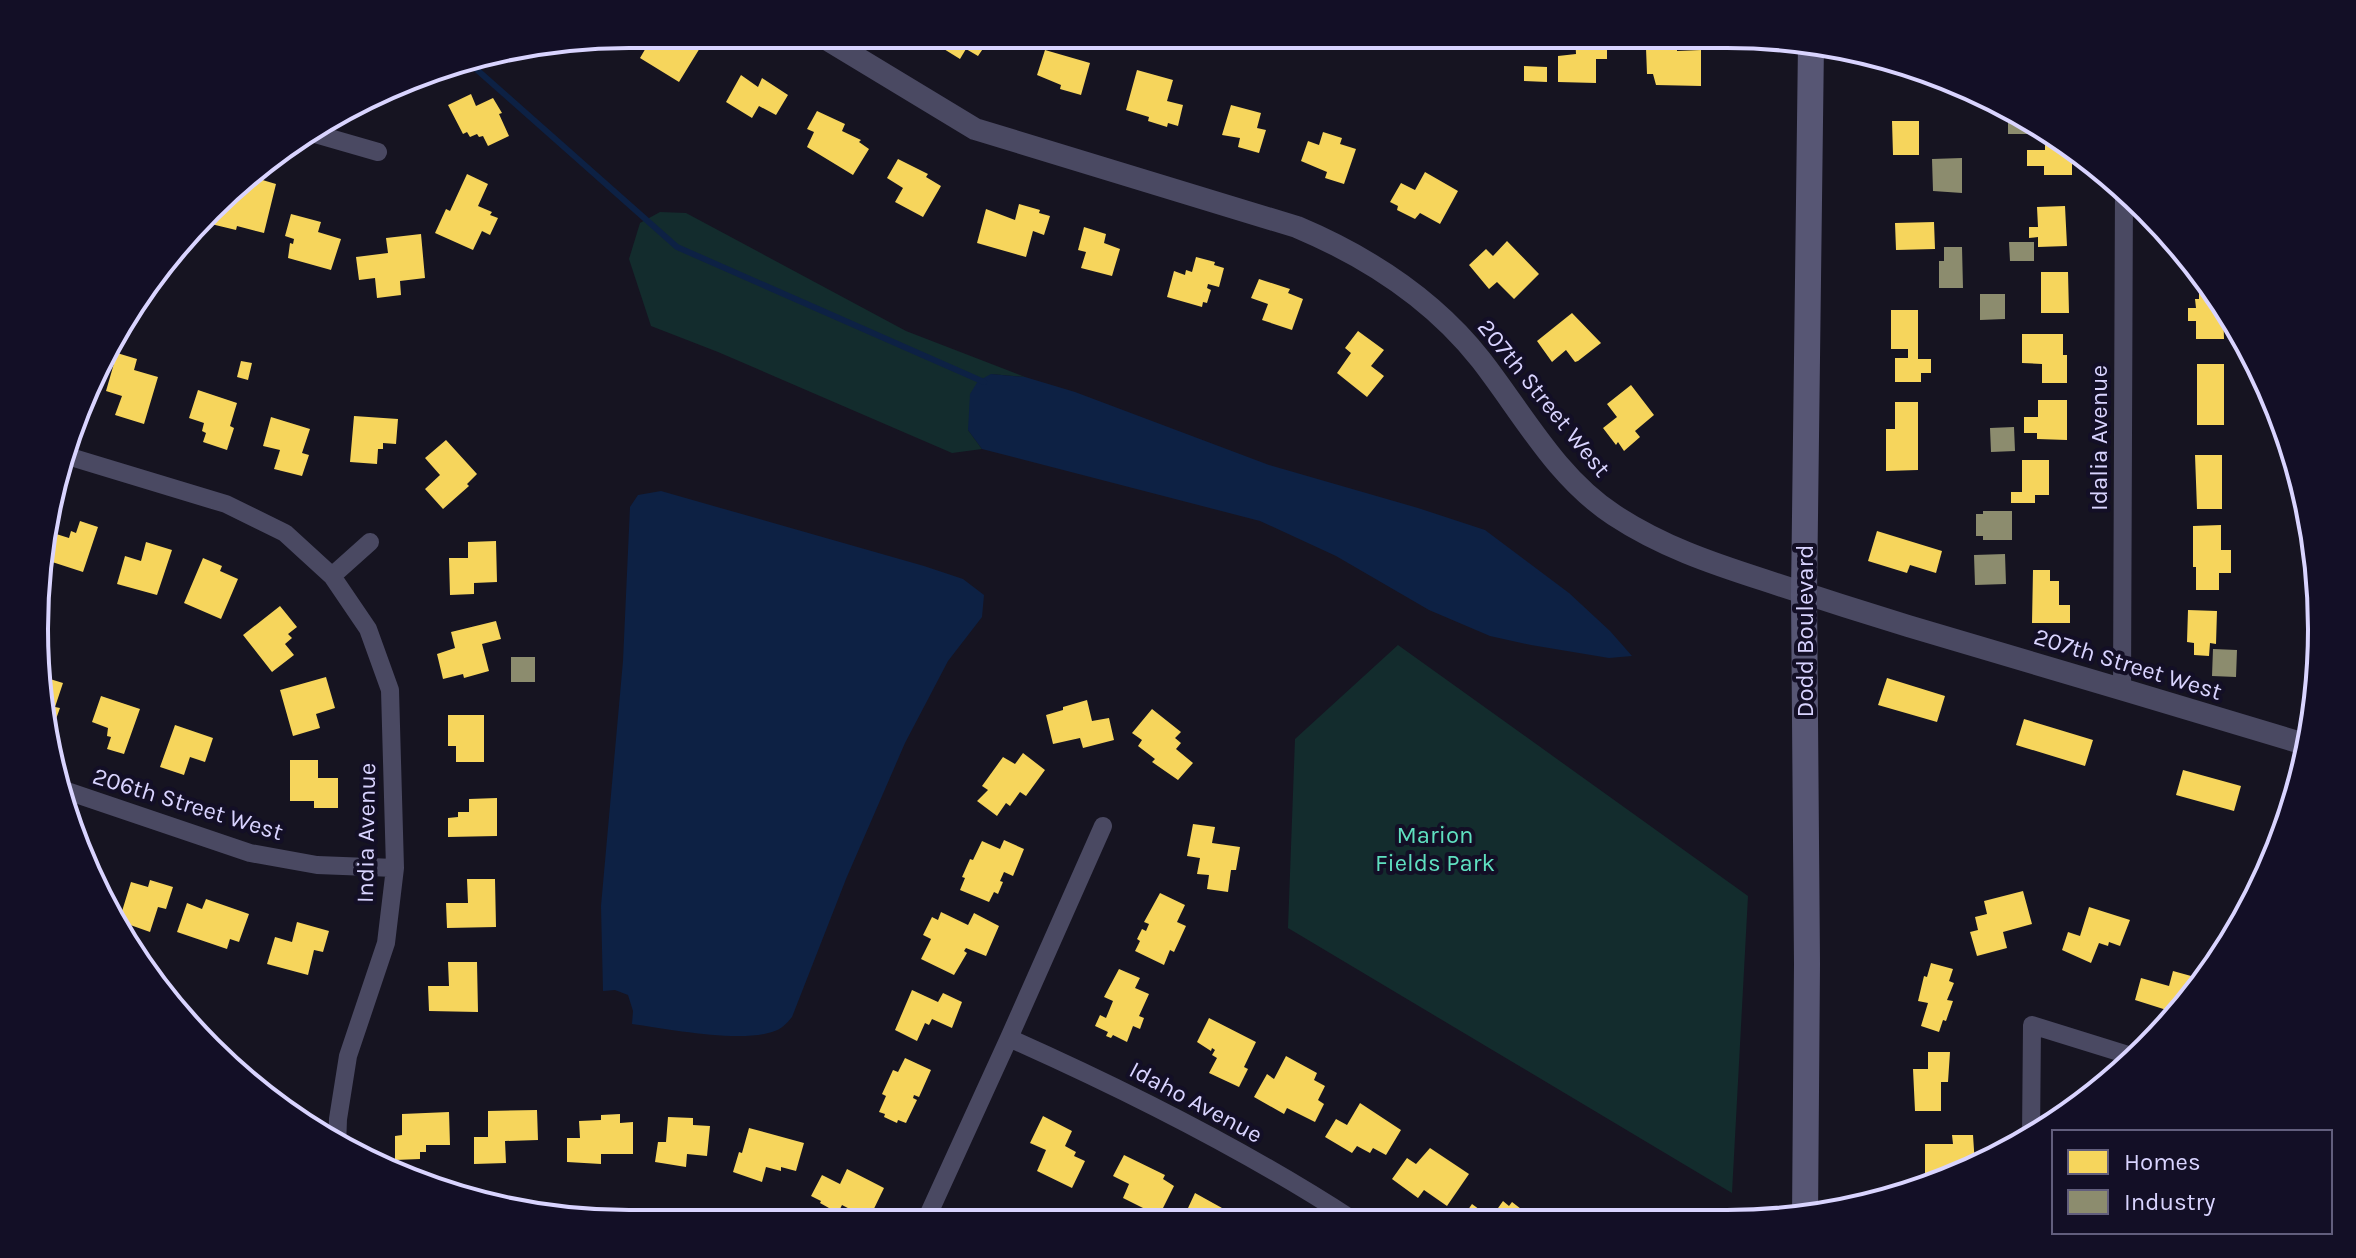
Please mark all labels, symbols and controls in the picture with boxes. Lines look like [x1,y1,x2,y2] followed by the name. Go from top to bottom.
[1472,313,1616,483] street label: 207th Street West
[2085,365,2113,511] street label: Idalia Avenue
[1791,545,1819,717] street label: Dodd Boulevard
[2031,622,2225,706] street label: 207th Street West
[90,762,286,846] street label: 206th Street West
[351,763,381,903] street label: India Avenue
[1375,821,1495,877] park label: Marion Fields Park
[1125,1055,1267,1149] street label: Idaho Avenue
[2052,1130,2332,1234] legend
[2124,1148,2201,1176] text: Homes
[2124,1188,2215,1216] text: Industry

